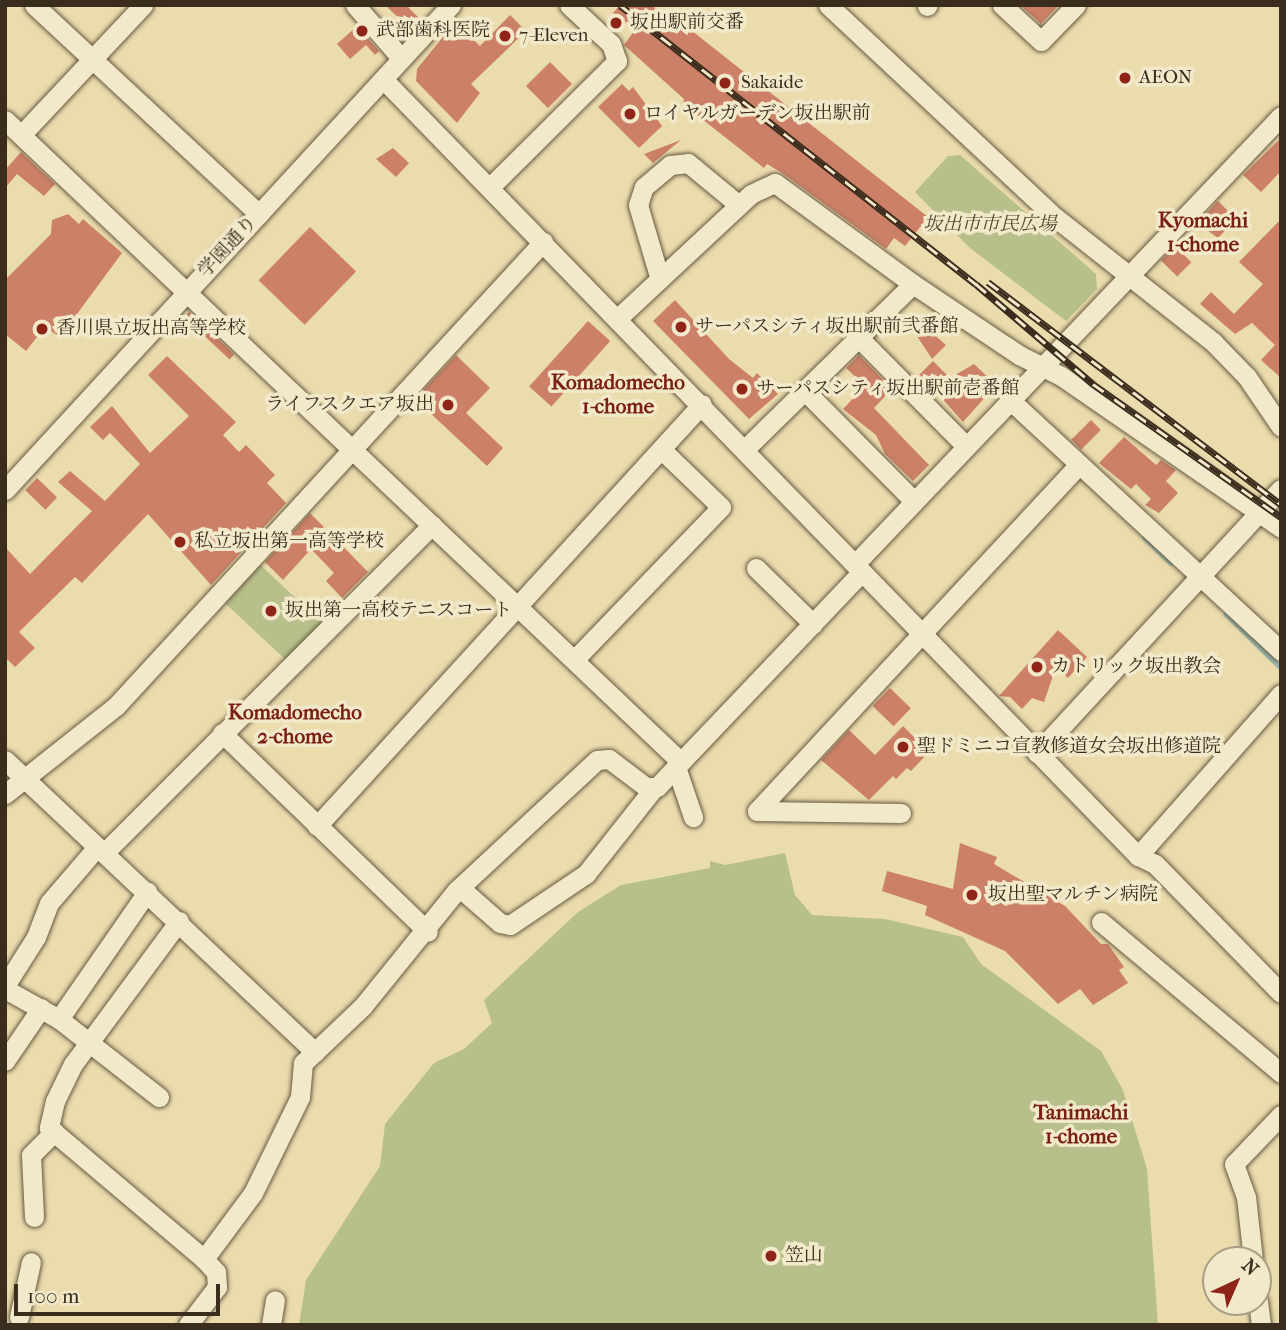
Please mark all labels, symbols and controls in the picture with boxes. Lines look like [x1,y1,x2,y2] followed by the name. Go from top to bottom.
[630,12,744,34] place label: 坂出駅前交番
[608,15,624,31] marker: 坂出駅前交番
[376,20,490,42] place label: 武部歯科医院
[354,23,370,39] marker: 武部歯科医院
[519,25,589,47] place label: 7-Eleven
[497,28,513,44] marker: 7-Eleven
[1139,67,1192,89] place label: AEON
[1117,70,1133,86] marker: AEON
[741,72,803,94] place label: Sakaide
[715,73,735,93] marker: Sakaide
[644,103,872,125] place label: ロイヤルガーデン坂出駅前
[622,106,638,122] marker: ロイヤルガーデン坂出駅前
[1158,207,1248,257] district label: Kyomachi 1-chome
[194,211,262,283] street label: 学園通り
[924,214,1056,236] park label: 坂出市市民広場
[695,316,961,338] place label: サーパスシティ坂出駅前弐番館
[56,318,246,340] place label: 香川県立坂出高等学校
[673,319,689,335] marker: サーパスシティ坂出駅前弐番館
[34,321,50,337] marker: 香川県立坂出高等学校
[551,369,685,419] district label: Komadomecho 1-chome
[756,378,1022,400] place label: サーパスシティ坂出駅前壱番館
[734,381,750,397] marker: サーパスシティ坂出駅前壱番館
[263,394,434,416] place label: ライフスクエア坂出
[440,397,456,413] marker: ライフスクエア坂出
[194,531,384,553] place label: 私立坂出第一高等学校
[172,534,188,550] marker: 私立坂出第一高等学校
[285,600,513,622] place label: 坂出第一高校テニスコート
[263,603,279,619] marker: 坂出第一高校テニスコート
[1051,656,1222,678] place label: カトリック坂出教会
[1029,659,1045,675] marker: カトリック坂出教会
[228,699,362,749] district label: Komadomecho 2-chome
[917,736,1221,758] place label: 聖ドミニコ宣教修道女会坂出修道院
[895,739,911,755] marker: 聖ドミニコ宣教修道女会坂出修道院
[988,884,1159,906] place label: 坂出聖マルチン病院
[962,885,982,905] marker: 坂出聖マルチン病院
[1034,1099,1128,1149] district label: Tanimachi 1-chome
[785,1245,823,1267] place label: 笠山
[1202,1246,1272,1316] north arrow
[763,1248,779,1264] marker: 笠山
[1237,1254,1263,1280] text: N
[18,1270,224,1314] scale bar
[27,1284,80,1308] text: 100 m

